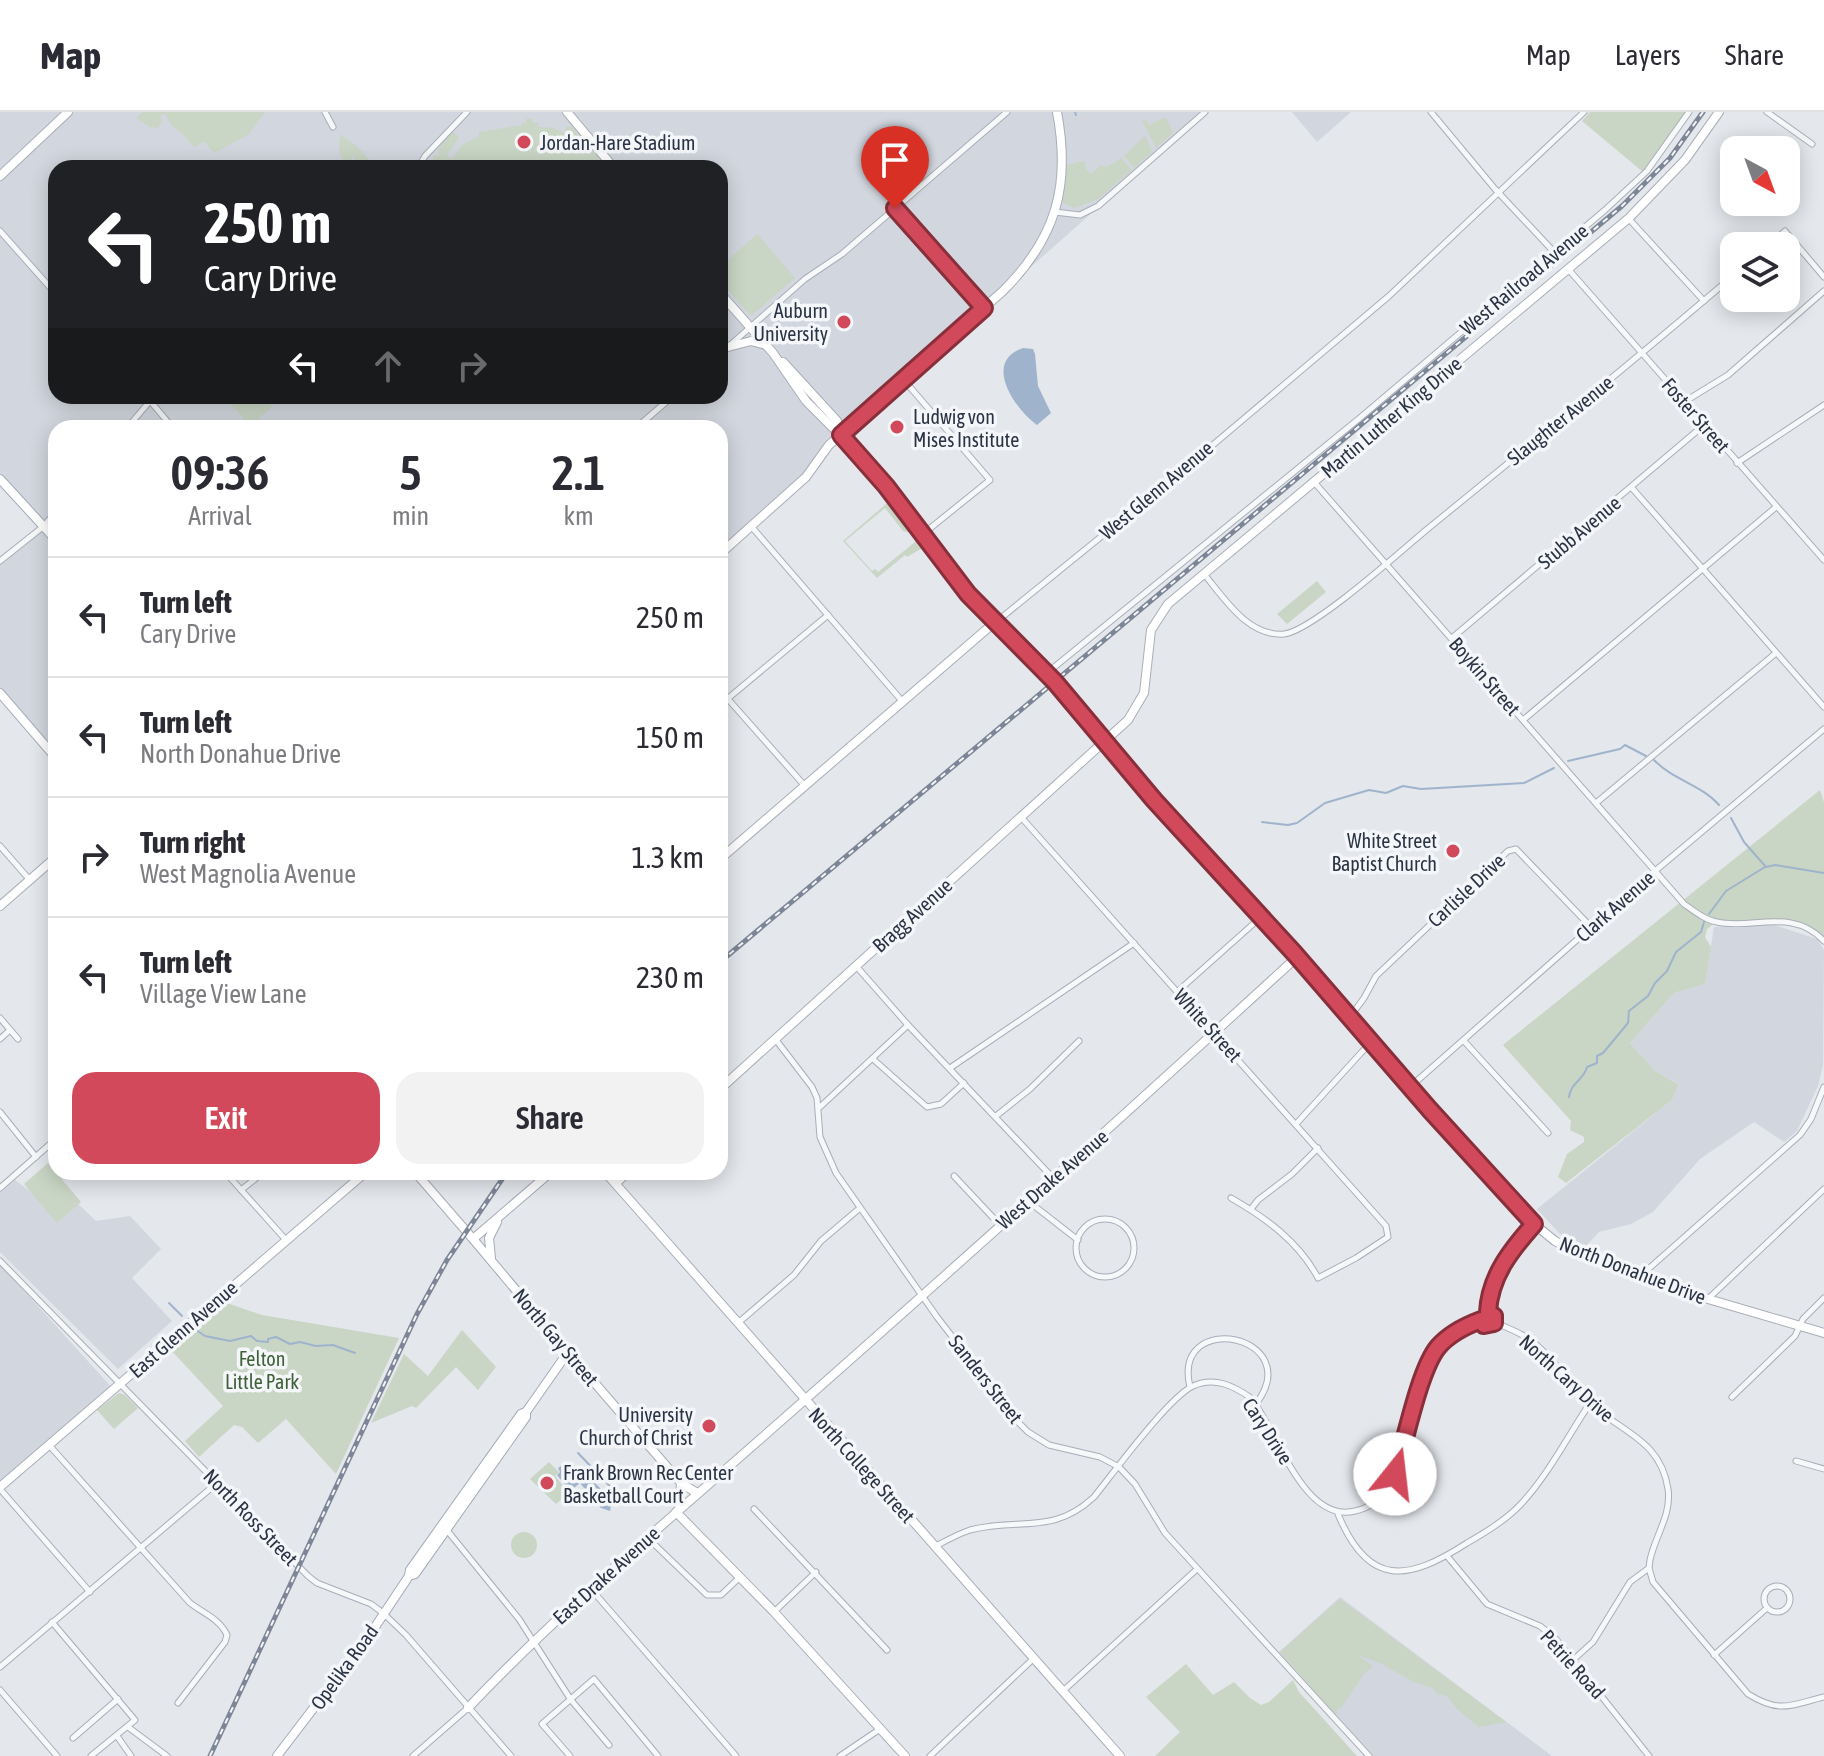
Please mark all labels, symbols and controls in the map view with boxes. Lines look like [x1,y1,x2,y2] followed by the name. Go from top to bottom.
[40,34,101,77] text: Map
[1526,39,1571,71] text: Map
[1615,39,1681,71] text: Layers
[1725,39,1784,71] text: Share
[861,126,929,208] pin
[540,131,695,154] place label: Jordan-Hare Stadium
[515,133,533,151] marker: Jordan-Hare Stadium
[1720,136,1800,216] north arrow
[1720,136,1800,312] map controls
[873,138,917,182] icon: arrive
[204,191,331,255] text: 250 m
[72,192,176,296] icon: left
[1455,219,1593,339] street label: West Railroad Avenue
[1720,232,1800,312] button: layers
[204,257,337,299] text: Cary Drive
[753,299,828,345] place label: Auburn University
[835,313,853,331] marker: Auburn University
[282,344,326,388] icon: left
[366,344,410,388] icon: ahead
[450,344,494,388] icon: right
[1316,352,1466,482] street label: Martin Luther King Drive
[1502,370,1618,470] street label: Slaughter Avenue
[1657,373,1735,457] street label: Foster Street
[913,405,1019,451] place label: Ludwig von Mises Institute
[888,418,906,436] marker: Ludwig von Mises Institute
[1095,436,1217,544] street label: West Glenn Avenue
[171,445,269,500] text: 09:36
[399,445,422,500] text: 5
[552,445,605,500] text: 2.1
[1533,491,1625,573] street label: Stubb Avenue
[188,501,252,531] text: Arrival
[392,501,429,531] text: min
[564,501,594,531] text: km
[140,585,232,619] text: Turn left
[72,595,116,639] icon: left
[636,600,704,634] text: 250 m
[140,619,236,649] text: Cary Drive
[1445,632,1525,720] street label: Boykin Street
[140,705,232,739] text: Turn left
[72,715,116,759] icon: left
[636,720,704,754] text: 150 m
[140,739,341,769] text: North Donahue Drive
[140,825,246,859] text: Turn right
[1331,829,1437,875] place label: White Street Baptist Church
[72,835,116,879] icon: right
[632,840,704,874] text: 1.3 km
[1444,842,1462,860] marker: White Street Baptist Church
[1423,849,1509,931] street label: Carlisle Drive
[140,859,356,889] text: West Magnolia Avenue
[1571,866,1659,946] street label: Clark Avenue
[867,873,957,957] street label: Bragg Avenue
[140,945,232,979] text: Turn left
[72,955,116,999] icon: left
[636,960,704,994] text: 230 m
[140,979,307,1009] text: Village View Lane
[1169,984,1247,1066] street label: White Street
[72,1072,380,1164] button: Exit
[396,1072,704,1164] button: Share
[992,1124,1112,1234] street label: West Drake Avenue
[1557,1232,1709,1308] street label: North Donahue Drive
[124,1276,242,1382] street label: East Glenn Avenue
[509,1284,603,1390] street label: North Gay Street
[944,1330,1028,1428] street label: Sanders Street
[1515,1330,1619,1426] street label: North Cary Drive
[225,1347,299,1393] park label: Felton Little Park
[1238,1394,1298,1468] street label: Cary Drive
[579,1403,693,1449] place label: University Church of Christ
[804,1403,920,1527] street label: North College Street
[700,1417,718,1435] marker: University Church of Christ
[1353,1432,1437,1516] position arrow
[563,1461,734,1507] place label: Frank Brown Rec Center Basketball Court
[199,1464,303,1570] street label: North Ross Street
[538,1474,556,1492] marker: Frank Brown Rec Center Basketball Court
[548,1521,664,1629] street label: East Drake Avenue
[306,1620,382,1714] street label: Opelika Road
[1536,1625,1610,1703] street label: Petrie Road

